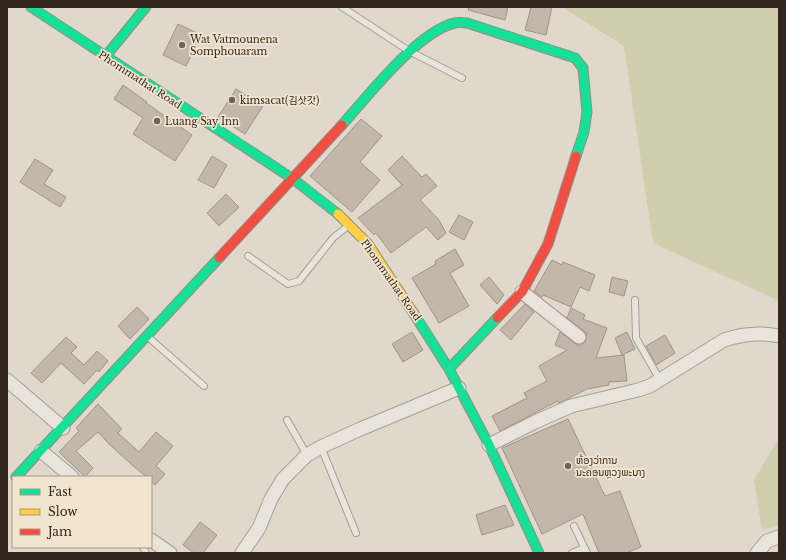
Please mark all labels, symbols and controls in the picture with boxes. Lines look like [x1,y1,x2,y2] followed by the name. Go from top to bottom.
[189,33,278,58] place label: Wat Vatmounena Somphouaram
[177,40,187,50] marker: Wat Vatmounena Somphouaram
[96,48,184,112] street label: Phommathat Road
[240,94,319,107] place label: kimsacat(김삿갓)
[227,95,237,105] marker: kimsacat(김삿갓)
[165,115,239,128] place label: Luang Say Inn
[152,116,162,126] marker: Luang Say Inn
[358,237,424,324] street label: Phommathat Road
[576,454,645,479] place label: ຫ້ອງວ່າການ ນະຄອນຫຼວງພະບາງ
[563,461,573,471] marker: ຫ້ອງວ່າການ ນະຄອນຫຼວງພະບາງ
[12,476,152,548] legend
[48,484,73,499] text: Fast
[48,504,78,519] text: Slow
[46,524,72,539] text: Jam

